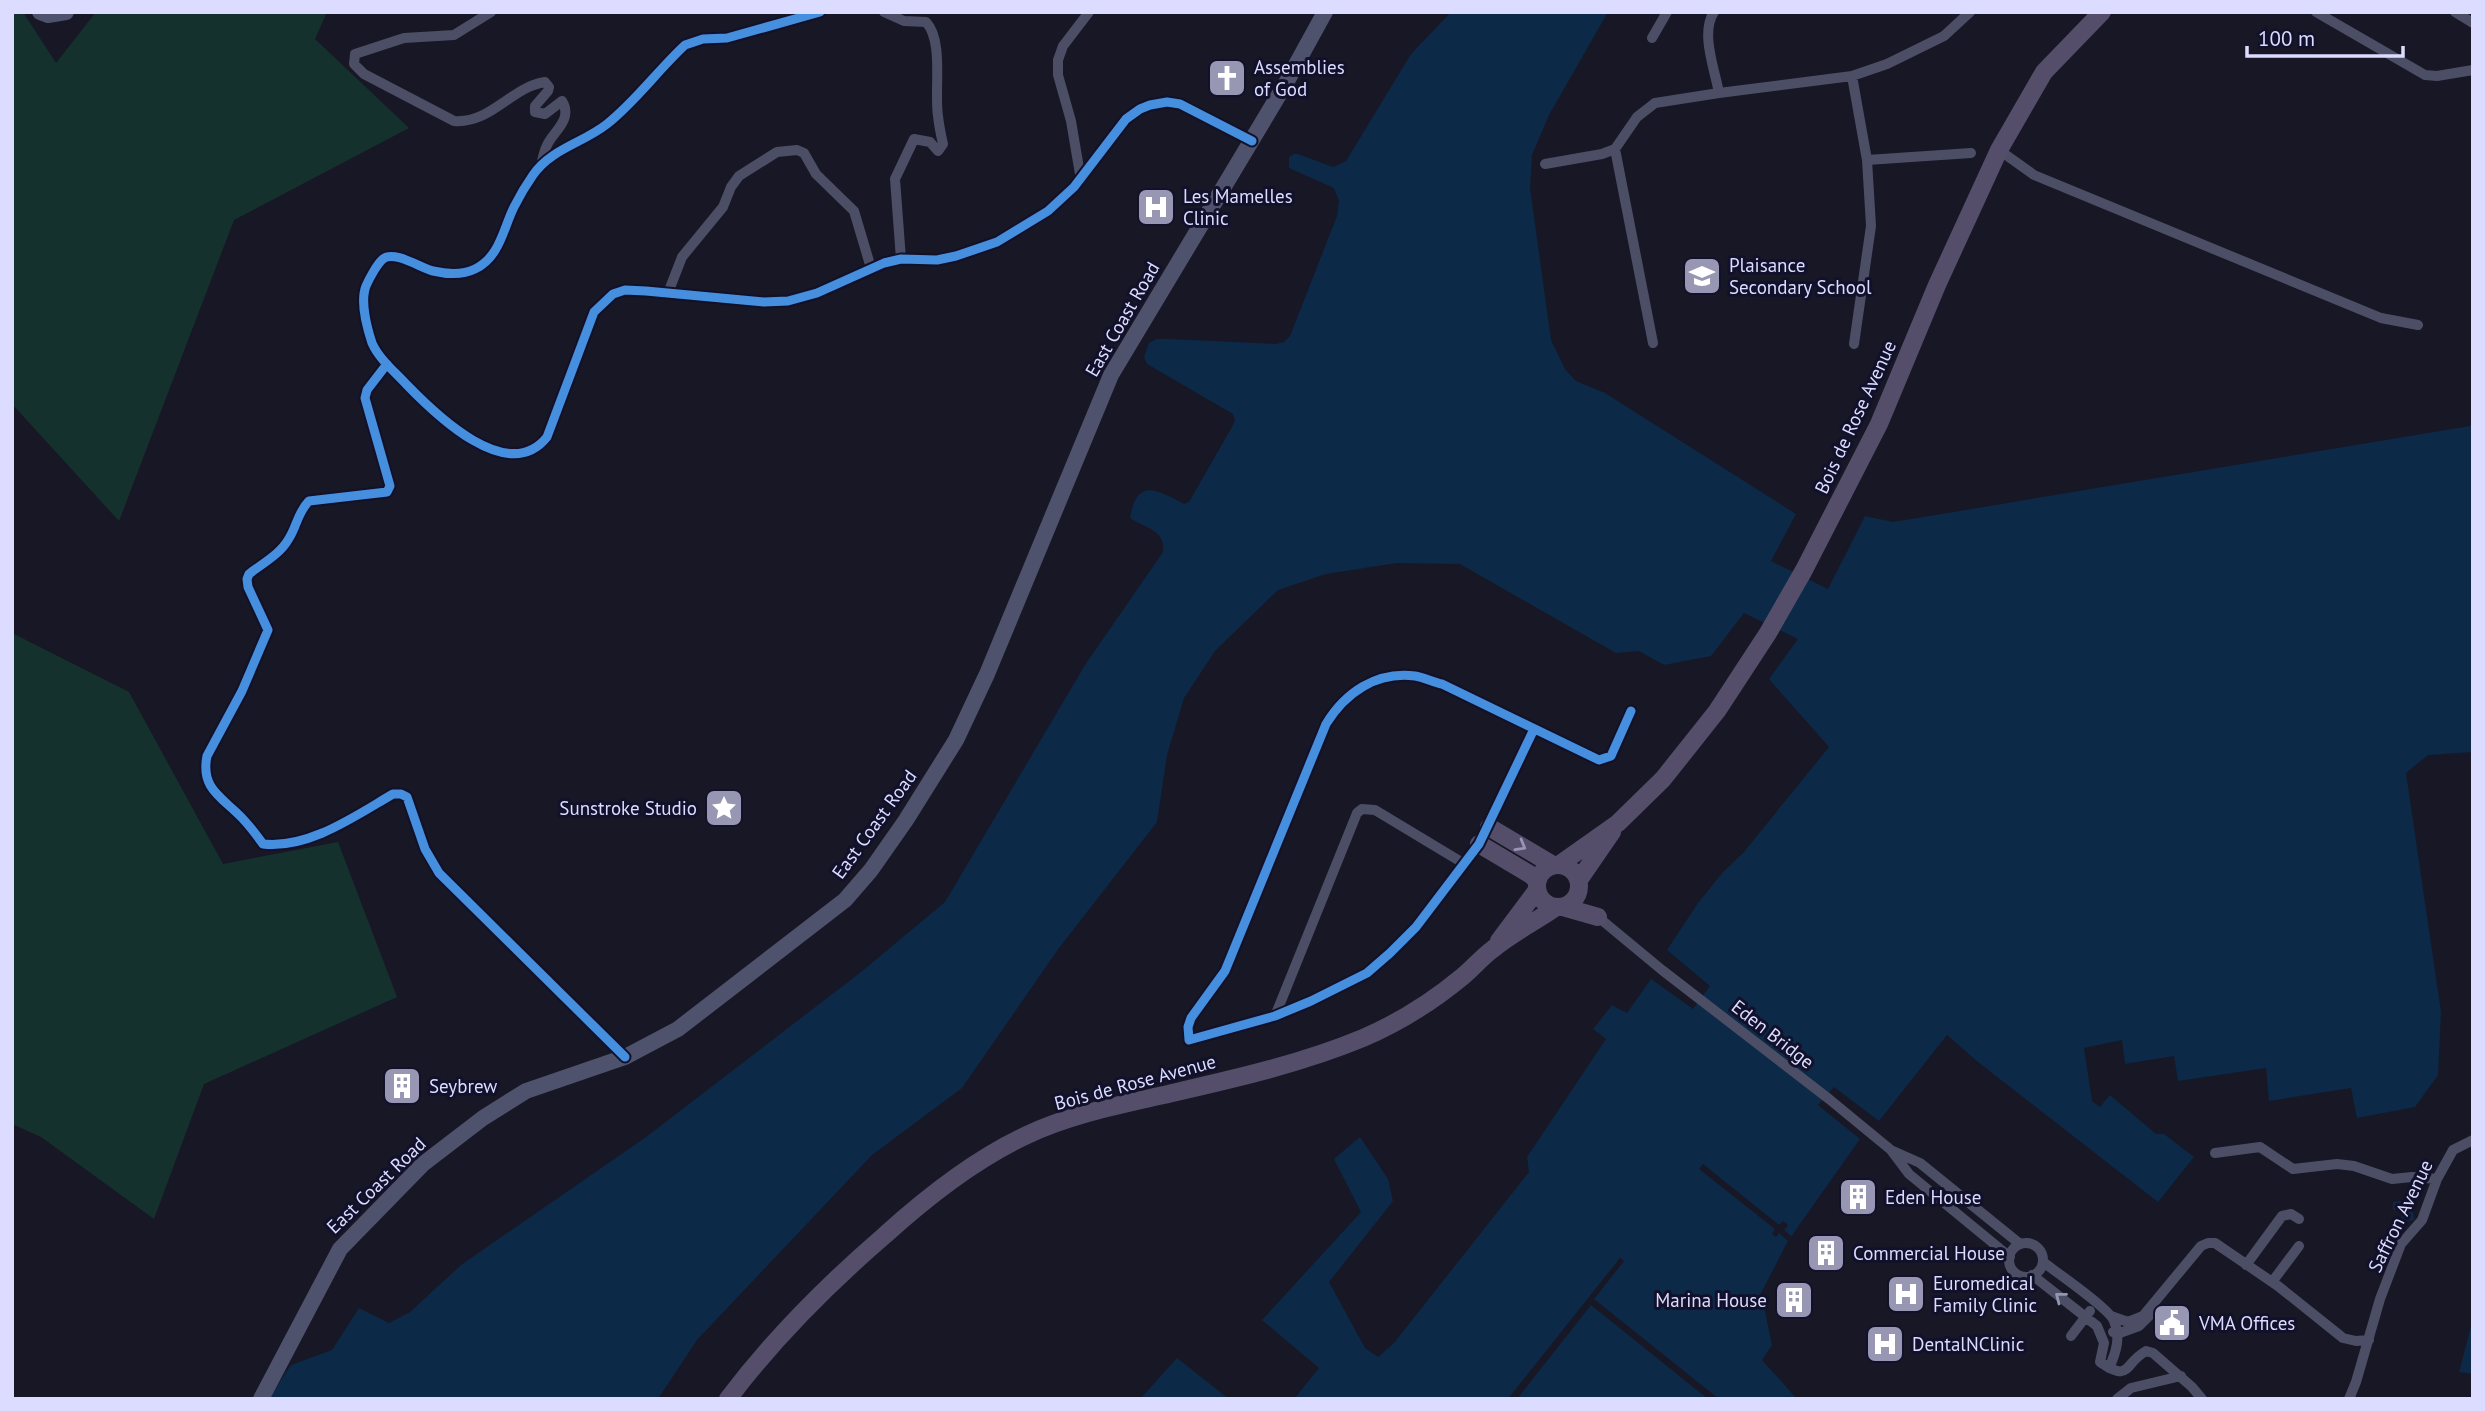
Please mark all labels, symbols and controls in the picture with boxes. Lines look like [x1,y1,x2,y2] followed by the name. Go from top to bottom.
[2247,14,2403,58] scale bar
[2258,25,2315,52] text: 100 m
[1254,55,1345,101] place label: Assemblies of God
[1206,57,1248,99] church icon: Assemblies of God
[1183,184,1293,230] place label: Les Mamelles Clinic
[1135,186,1177,228] hospital icon: Les Mamelles Clinic
[1729,253,1872,299] place label: Plaisance Secondary School
[1681,255,1723,297] school or university icon: Plaisance Secondary School
[1079,257,1165,381] street label: East Coast Road
[1809,337,1901,497] street label: Bois de Rose Avenue
[826,765,922,883] street label: East Coast Road
[703,787,745,829] place icon: Sunstroke Studio
[559,796,697,820] place label: Sunstroke Studio
[1513,838,1526,851] one-way arrow
[1727,994,1819,1074] street label: Eden Bridge
[1052,1049,1218,1115] street label: Bois de Rose Avenue
[381,1065,423,1107] building icon: Seybrew
[429,1074,497,1098] place label: Seybrew
[321,1132,431,1238] street label: East Coast Road
[2362,1156,2438,1276] street label: Saffron Avenue
[1837,1176,1879,1218] building icon: Eden House
[1885,1185,1981,1209] place label: Eden House
[1805,1232,1847,1274] building icon: Commercial House
[1853,1241,2005,1265] place label: Commercial House
[1933,1271,2037,1317] place label: Euromedical Family Clinic
[1885,1273,1927,1315] hospital icon: Euromedical Family Clinic
[1773,1279,1815,1321] building icon: Marina House
[1655,1288,1767,1312] place label: Marina House
[2056,1293,2068,1306] one-way arrow
[2151,1302,2193,1344] public building icon: VMA Offices
[2198,1311,2295,1335] place label: VMA Offices
[1864,1323,1906,1365] hospital icon: DentalNClinic
[1912,1332,2024,1356] place label: DentalNClinic

